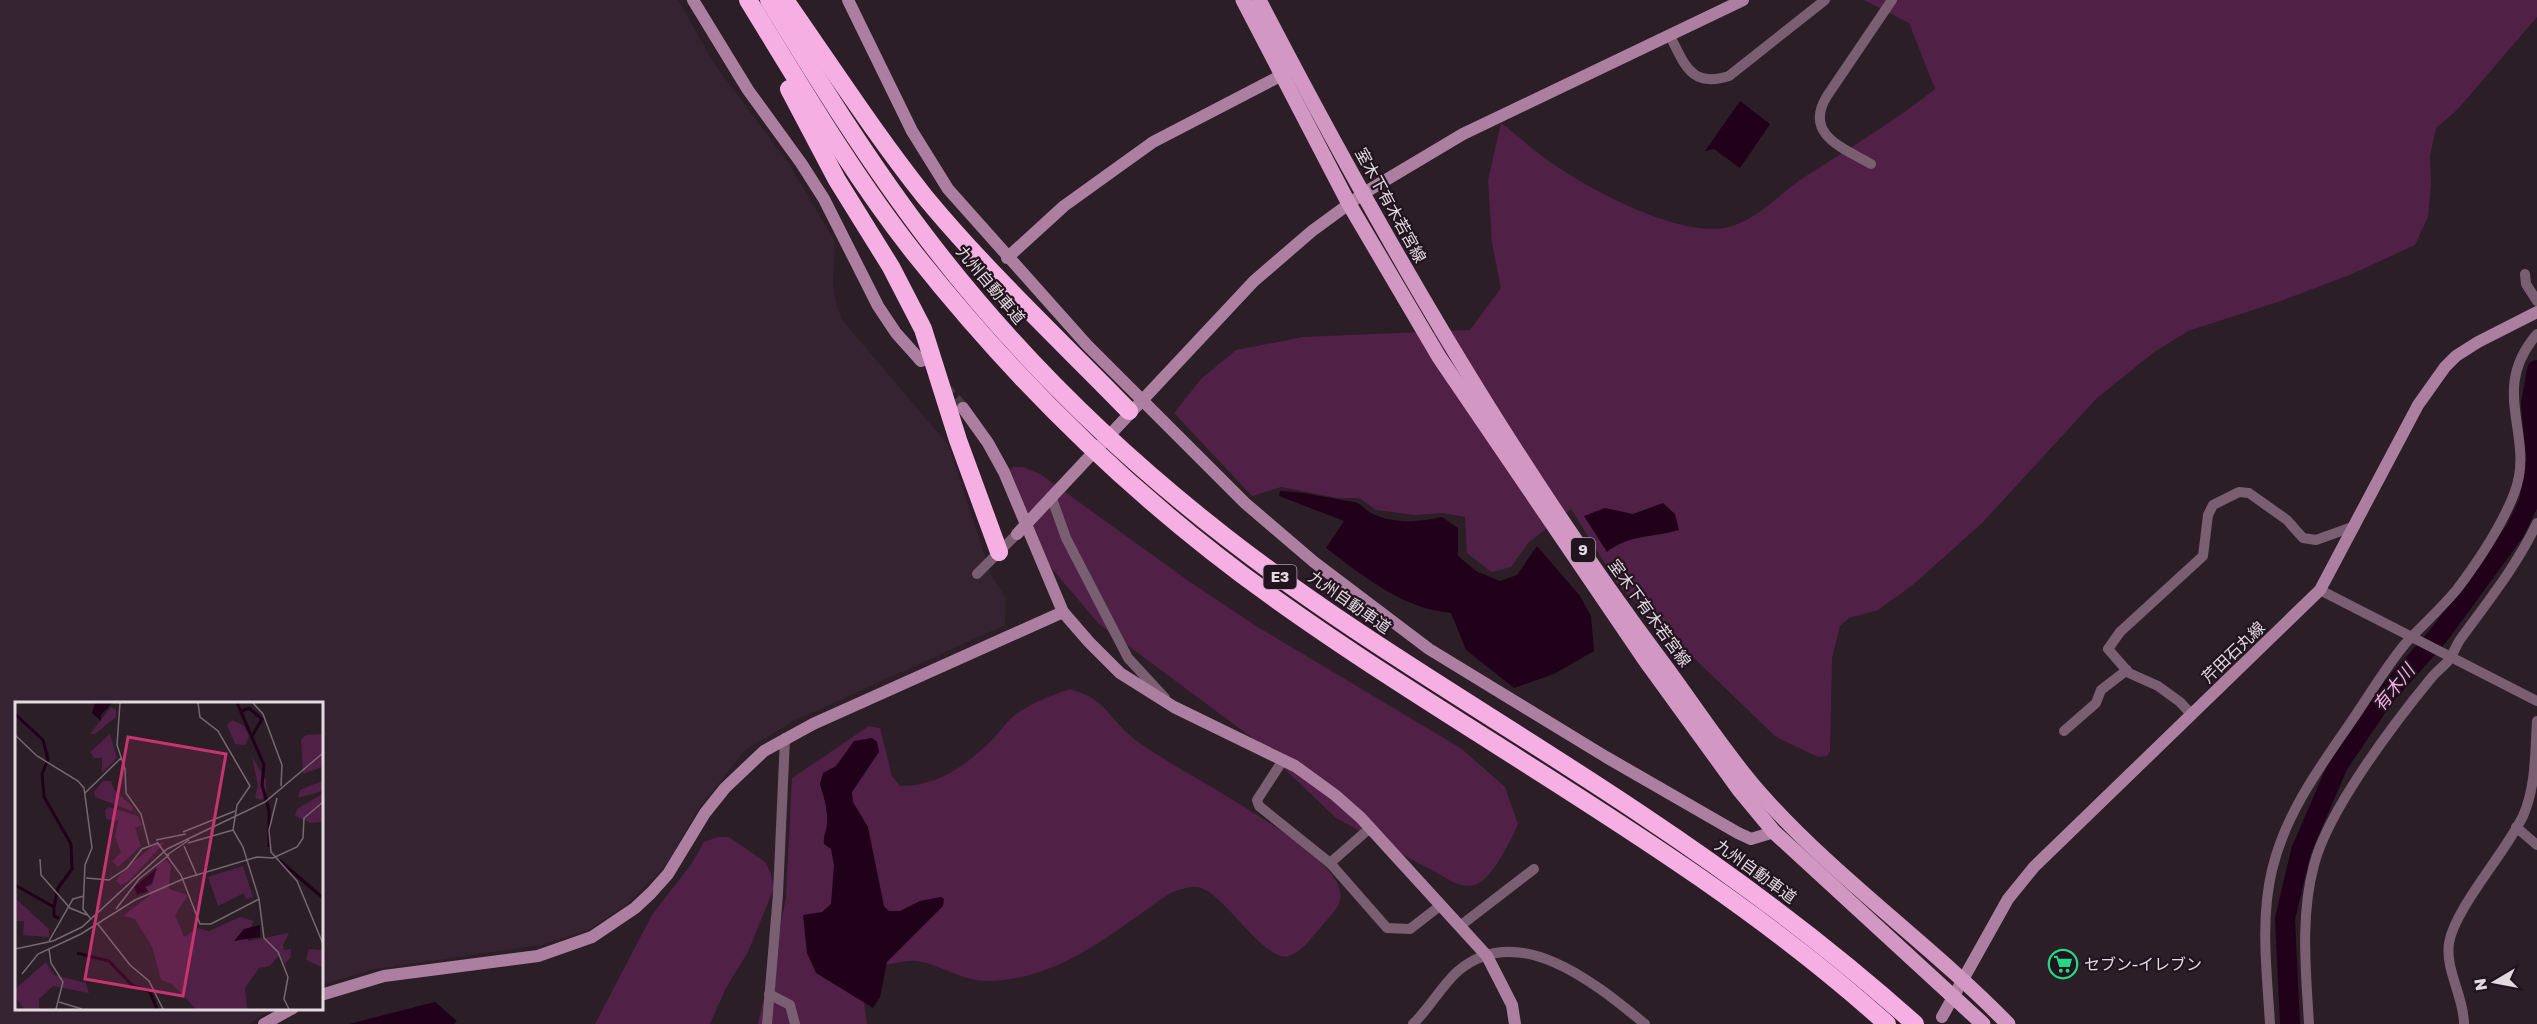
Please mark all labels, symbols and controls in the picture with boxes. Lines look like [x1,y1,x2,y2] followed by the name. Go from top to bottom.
[1351,144,1431,266] street label: 室木下有木若宮線
[952,242,1030,328] street label: 九州自動車道
[1571,538,1595,562] road number: 9
[1604,555,1696,671] street label: 室木下有木若宮線
[1264,565,1296,589] road number: E3
[1305,566,1395,638] street label: 九州自動車道
[2197,617,2269,687] street label: 芹田石丸線
[2368,658,2420,715] water label: 有木川
[15,702,322,1009] inset map
[1711,835,1801,907] street label: 九州自動車道
[2047,948,2079,980] supermarket icon: セブン-イレブン
[2465,952,2525,1012] north arrow
[2084,954,2202,974] place label: セブン-イレブン
[2469,977,2491,992] text: N

